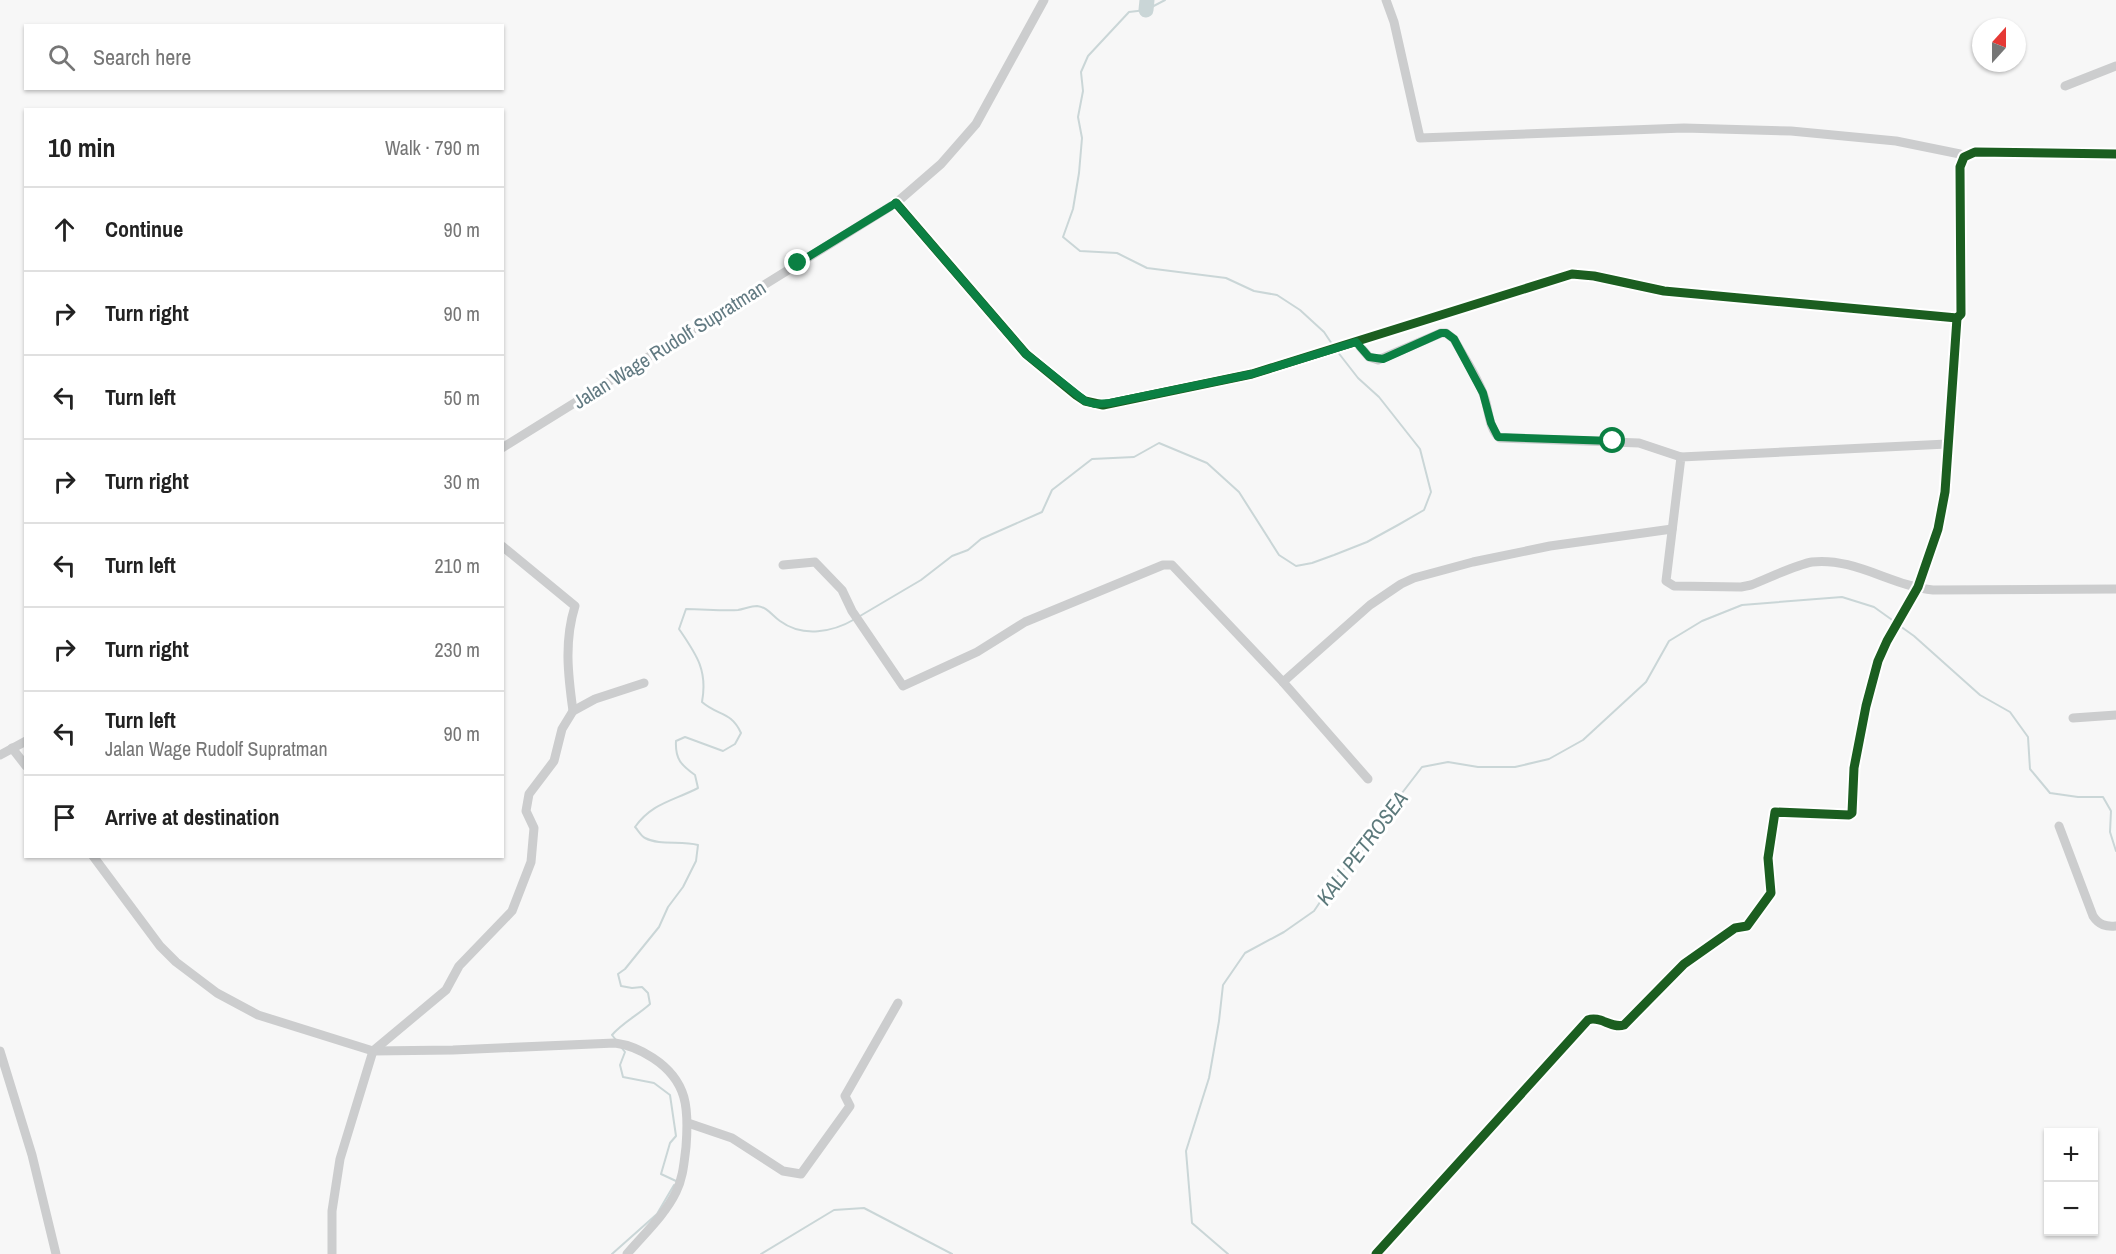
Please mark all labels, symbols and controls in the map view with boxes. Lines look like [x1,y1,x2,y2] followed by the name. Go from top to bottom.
[1972,18,2026,72] north arrow
[24,24,504,90] search box
[45,41,78,74] icon: search
[93,42,191,72] text: Search here
[48,130,116,165] text: 10 min
[385,134,480,161] text: Walk · 790 m
[48,213,81,246] icon: ahead
[105,214,183,244] text: Continue
[444,216,480,243] text: 90 m
[784,249,810,275] route end
[567,274,771,414] street label: Jalan Wage Rudolf Supratman
[48,297,81,330] icon: right
[105,298,189,328] text: Turn right
[444,300,480,327] text: 90 m
[48,381,81,414] icon: left
[105,382,176,412] text: Turn left
[444,384,480,411] text: 50 m
[1599,427,1625,453] route start
[48,465,81,498] icon: right
[105,466,189,496] text: Turn right
[444,468,480,495] text: 30 m
[48,549,81,582] icon: left
[105,550,176,580] text: Turn left
[434,552,480,579] text: 210 m
[48,633,81,666] icon: right
[105,634,189,664] text: Turn right
[434,636,480,663] text: 230 m
[105,705,176,735] text: Turn left
[48,717,81,750] icon: left
[444,720,480,747] text: 90 m
[105,735,328,762] text: Jalan Wage Rudolf Supratman
[1310,785,1414,911] water label: KALI PETROSEA
[48,801,81,834] icon: arrive
[105,802,279,832] text: Arrive at destination
[2044,1128,2098,1236] map controls
[2044,1128,2098,1182] button: +
[2044,1182,2098,1236] button: −

